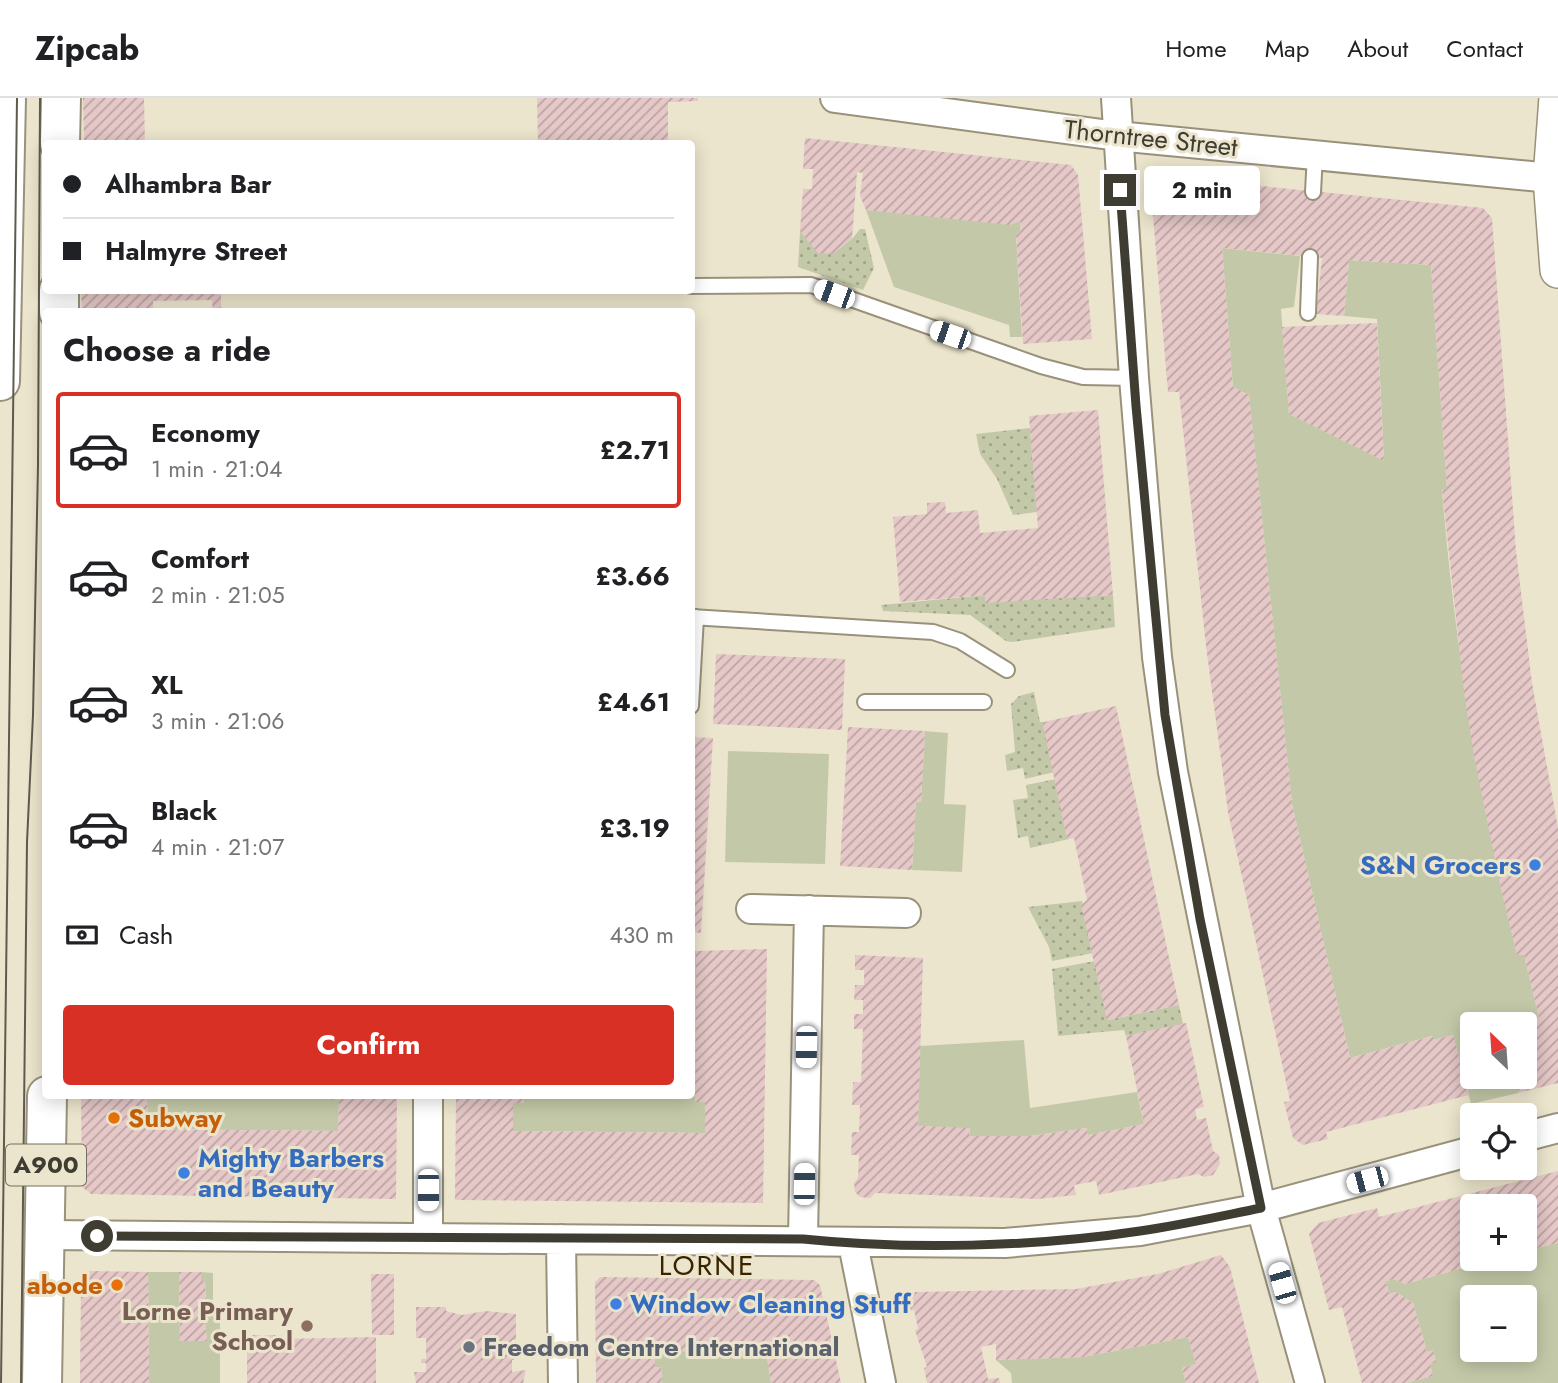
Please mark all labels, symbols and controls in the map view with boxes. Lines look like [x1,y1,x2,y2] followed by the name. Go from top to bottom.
[35,25,139,72] text: Zipcab
[1165,31,1227,66] text: Home
[1265,31,1309,66] text: Map
[1347,31,1408,66] text: About
[1446,31,1523,66] text: Contact
[1063,110,1240,166] street label: Thorntree Street
[105,165,272,203] text: Alhambra Bar
[1144,166,1260,214] callout: 2 min
[1172,173,1232,207] text: 2 min
[1104,174,1136,206] route end
[105,232,287,270] text: Halmyre Street
[811,277,858,311] car
[927,318,974,352] car
[63,327,271,373] text: Choose a ride
[151,414,260,452] text: Economy
[67,419,130,482] icon: car
[600,431,670,469] text: £2.71
[151,452,283,486] text: 1 min · 21:04
[151,540,249,578] text: Comfort
[67,545,130,608] icon: car
[595,557,670,595] text: £3.66
[151,578,285,612] text: 2 min · 21:05
[151,666,183,704] text: XL
[67,671,130,734] icon: car
[597,683,670,721] text: £4.61
[151,704,285,738] text: 3 min · 21:06
[151,792,217,830] text: Black
[67,797,130,860] icon: car
[599,809,670,847] text: £3.19
[151,830,284,864] text: 4 min · 21:07
[1360,846,1521,884] place label: S&N Grocers
[1527,857,1543,873] marker: S&N Grocers
[63,916,101,954] icon: cash
[119,916,173,954] text: Cash
[609,918,674,952] text: 430 m
[63,1005,674,1085] button: Confirm
[1460,1012,1536,1088] north arrow
[1460,1012,1537,1362] map controls
[796,1026,817,1068] car
[128,1099,223,1137] place label: Subway
[1460,1103,1537,1180] button: locate
[106,1110,122,1126] marker: Subway
[198,1139,384,1207] place label: Mighty Barbers and Beauty
[6,1144,86,1185] road number: A900
[794,1163,815,1205] car
[1344,1164,1391,1196] car
[176,1165,192,1181] marker: Mighty Barbers and Beauty
[418,1169,439,1211] car
[1460,1194,1537,1271] button: +
[81,1220,113,1252] route start
[659,1245,755,1286] district label: LORNE
[1267,1260,1298,1306] car
[27,1266,103,1304] place label: abode
[109,1277,125,1293] marker: abode
[630,1285,912,1323] place label: Window Cleaning Stuff
[1460,1285,1537,1362] button: −
[122,1292,293,1360] place label: Lorne Primary School
[608,1296,624,1312] marker: Window Cleaning Stuff
[299,1318,315,1334] marker: Lorne Primary School
[483,1328,840,1366] place label: Freedom Centre International
[461,1339,477,1355] marker: Freedom Centre International

